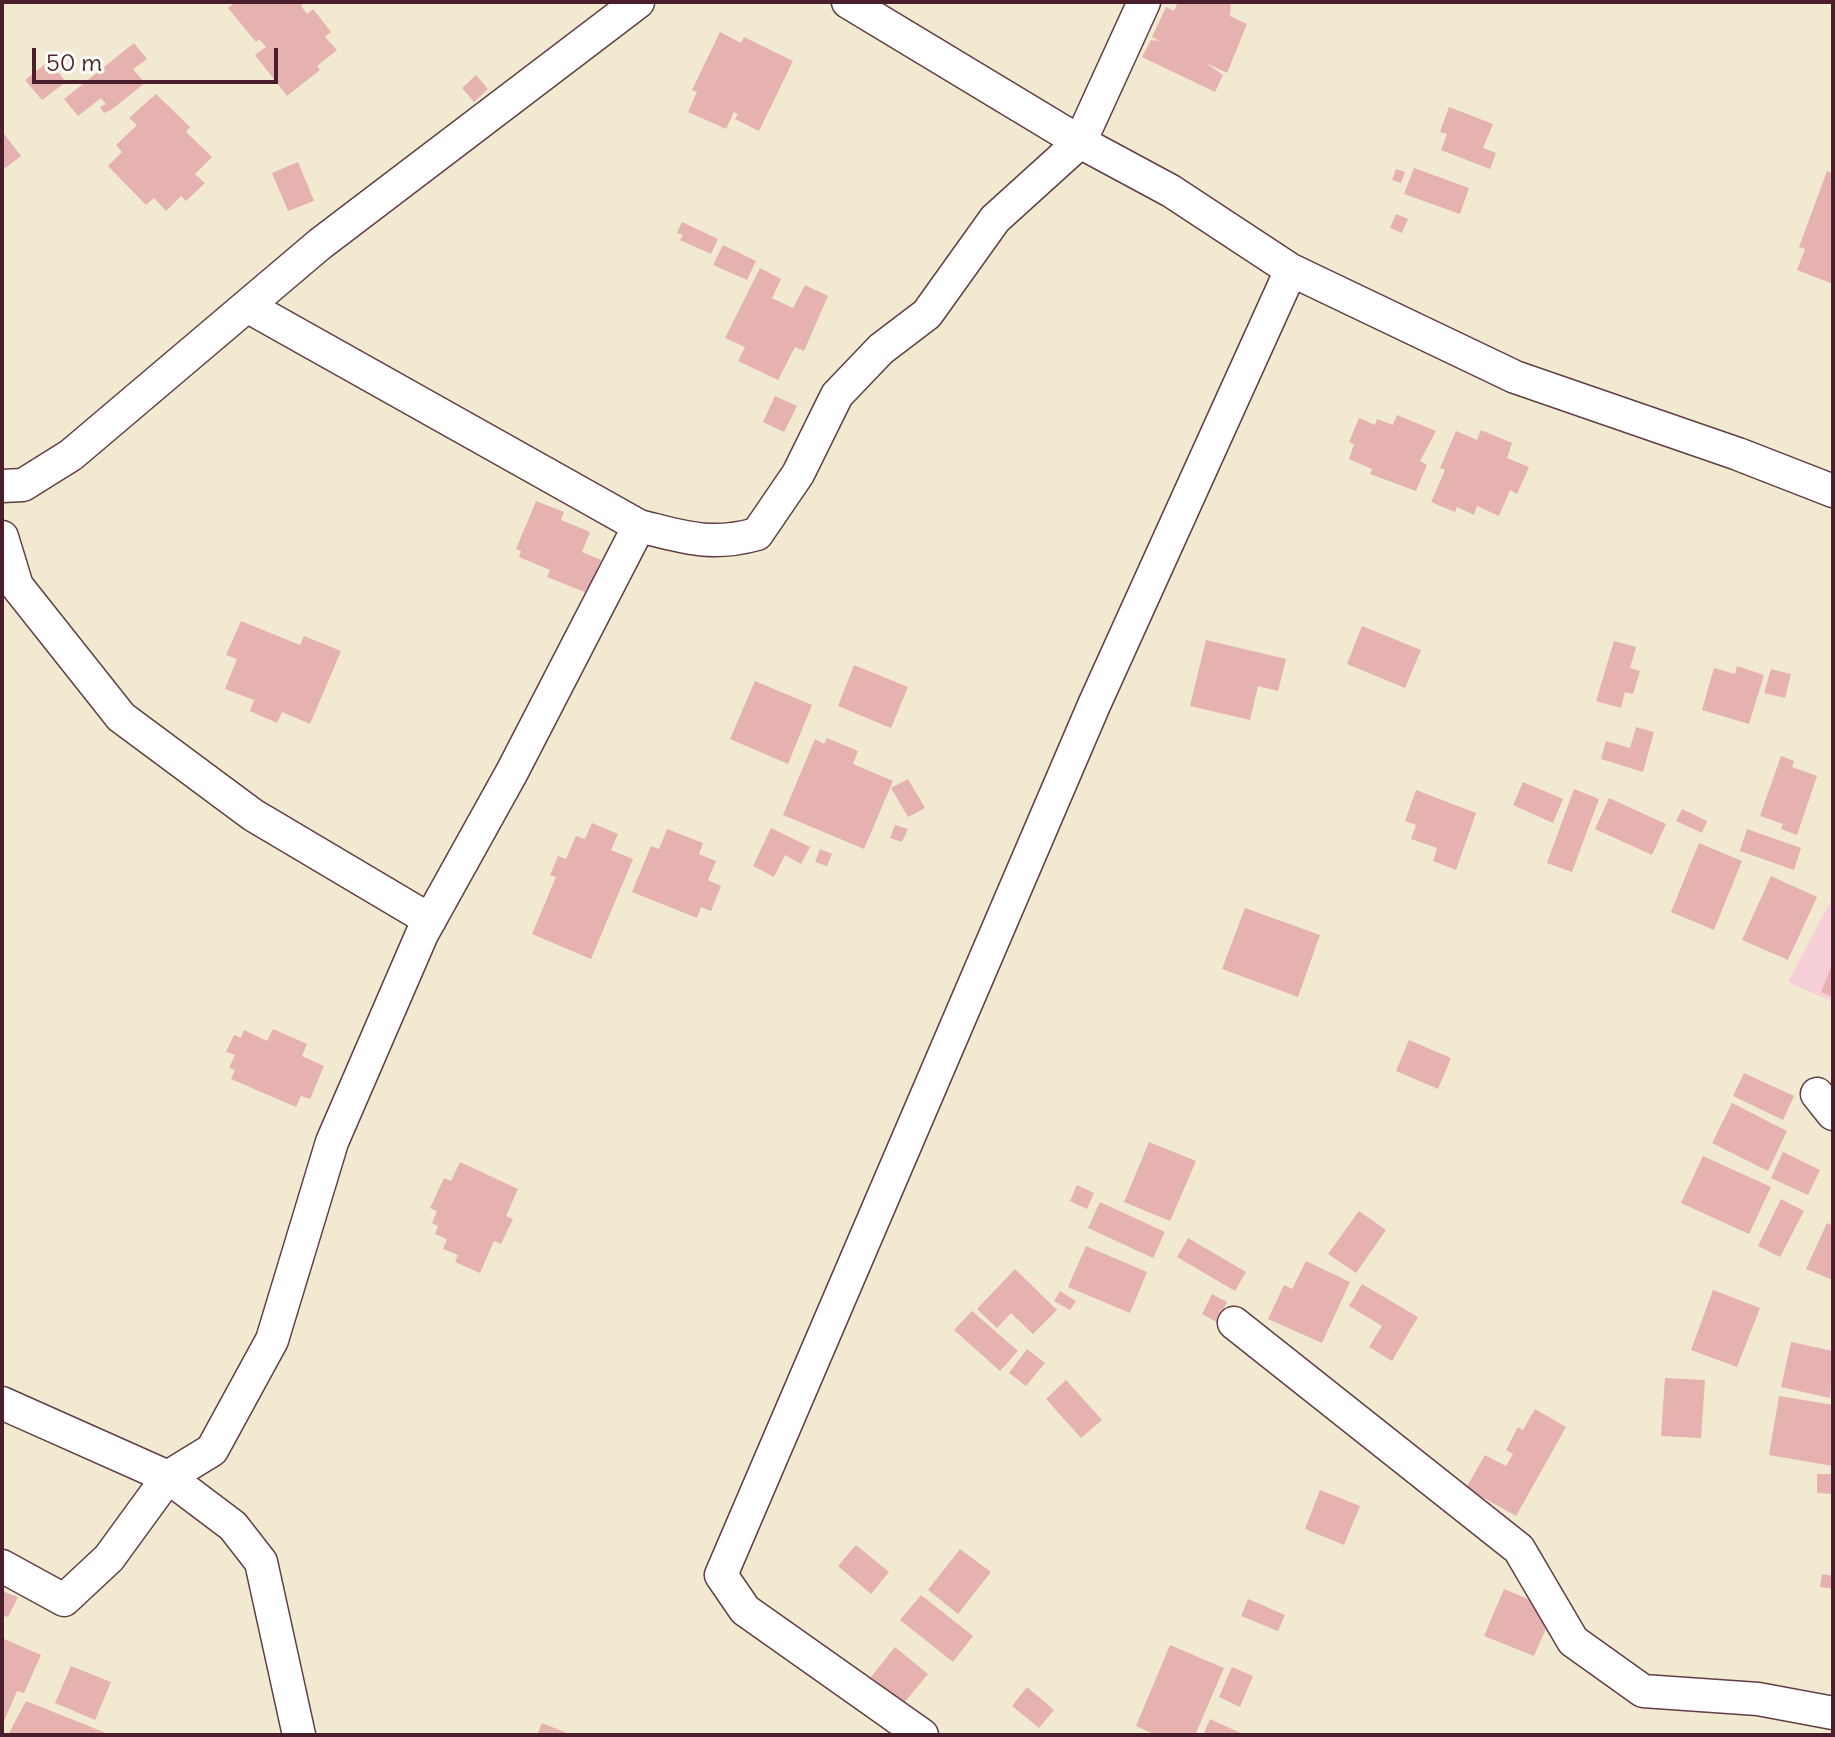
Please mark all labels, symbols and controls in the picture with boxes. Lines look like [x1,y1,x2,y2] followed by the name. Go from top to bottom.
[36,32,282,82] scale bar
[46,47,102,77] text: 50 m

